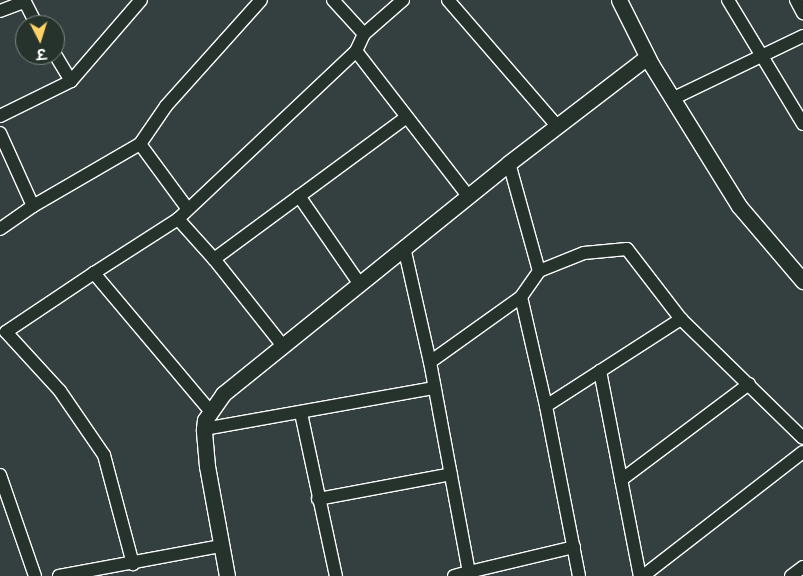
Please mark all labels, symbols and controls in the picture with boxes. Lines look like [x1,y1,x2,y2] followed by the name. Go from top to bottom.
[15,15,65,65] north arrow
[36,45,47,64] text: उ

